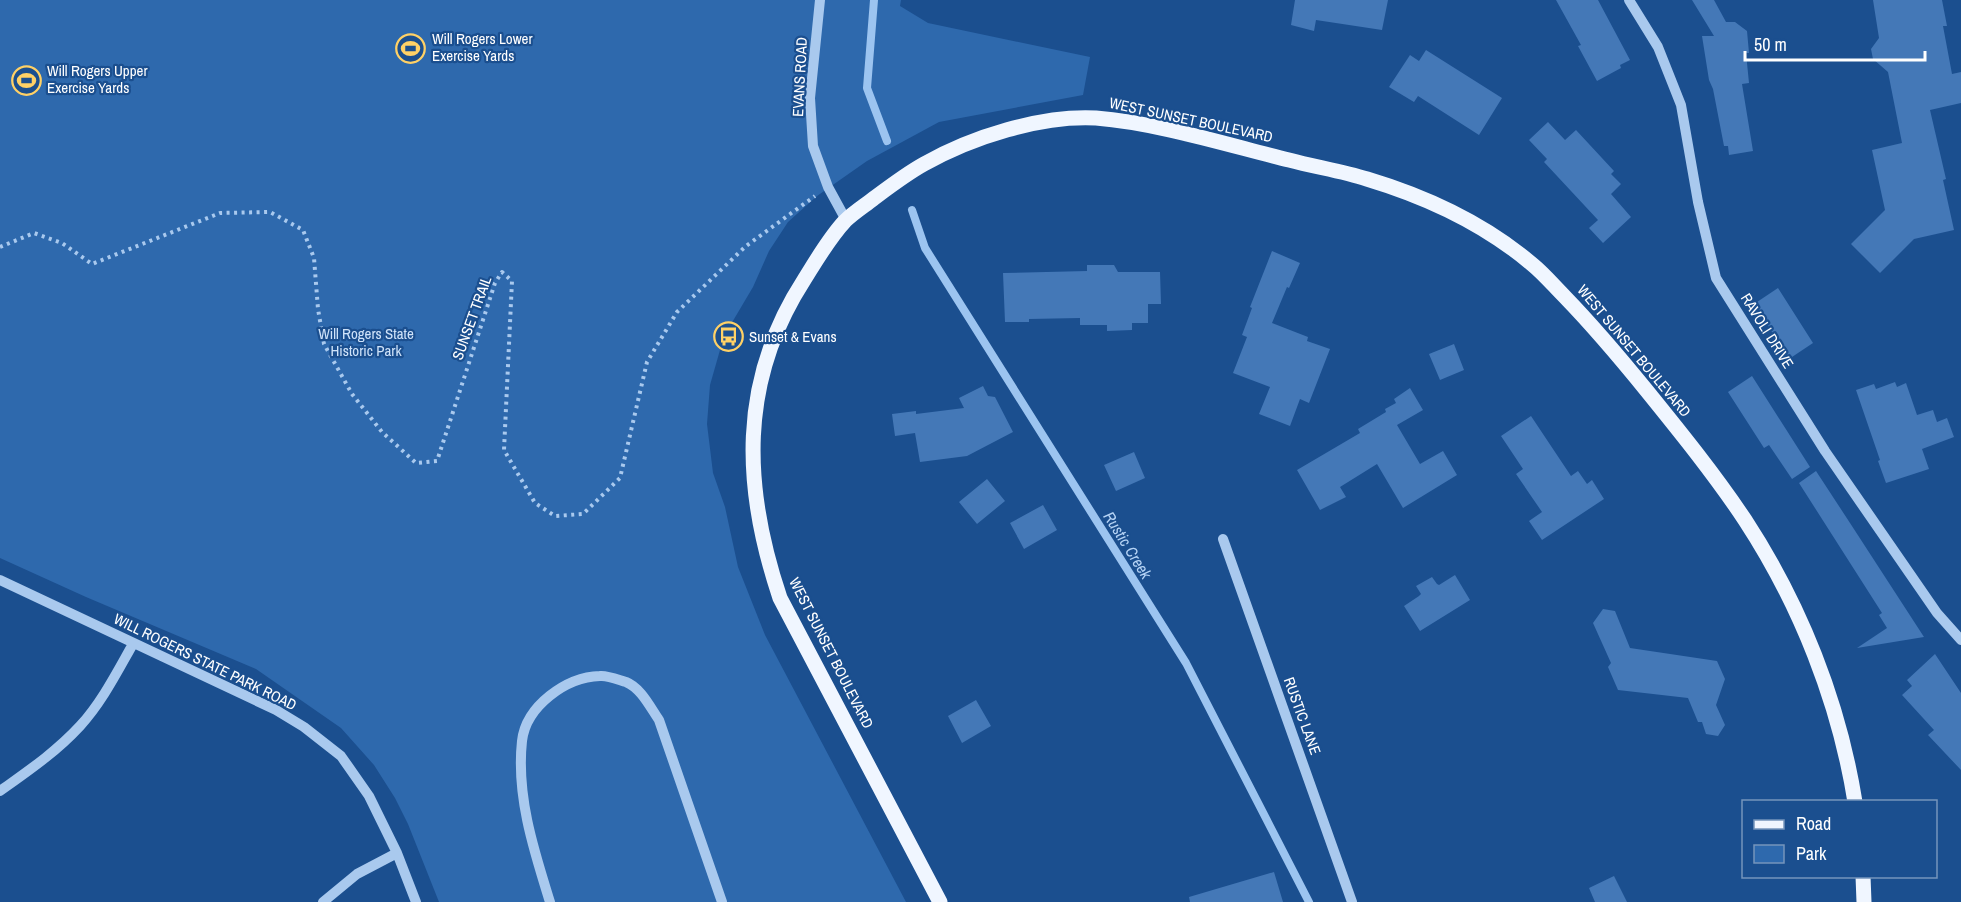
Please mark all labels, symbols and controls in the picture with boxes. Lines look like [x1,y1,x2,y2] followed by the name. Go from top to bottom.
[1745,24,1925,62] scale bar
[432,28,532,66] place label: Will Rogers Lower Exercise Yards
[395,32,427,64] sports icon: Will Rogers Lower Exercise Yards
[1754,32,1787,57] text: 50 m
[787,36,812,117] street label: EVANS ROAD
[47,60,147,98] place label: Will Rogers Upper Exercise Yards
[10,64,42,96] sports icon: Will Rogers Upper Exercise Yards
[1107,92,1275,147] street label: WEST SUNSET BOULEVARD
[447,273,496,363] street label: SUNSET TRAIL
[1573,280,1696,421] street label: WEST SUNSET BOULEVARD
[1736,289,1799,372] street label: RAVOLI DRIVE
[712,321,744,353] bus stop icon: Sunset & Evans
[318,323,414,361] park label: Will Rogers State Historic Park
[749,326,837,347] place label: Sunset & Evans
[1099,507,1158,583] water label: Rustic Creek
[784,574,879,732] street label: WEST SUNSET BOULEVARD
[110,608,300,715] street label: WILL ROGERS STATE PARK ROAD
[1279,674,1326,758] street label: RUSTIC LANE
[1742,800,1937,878] legend
[1796,811,1831,836] text: Road
[1796,841,1827,866] text: Park

